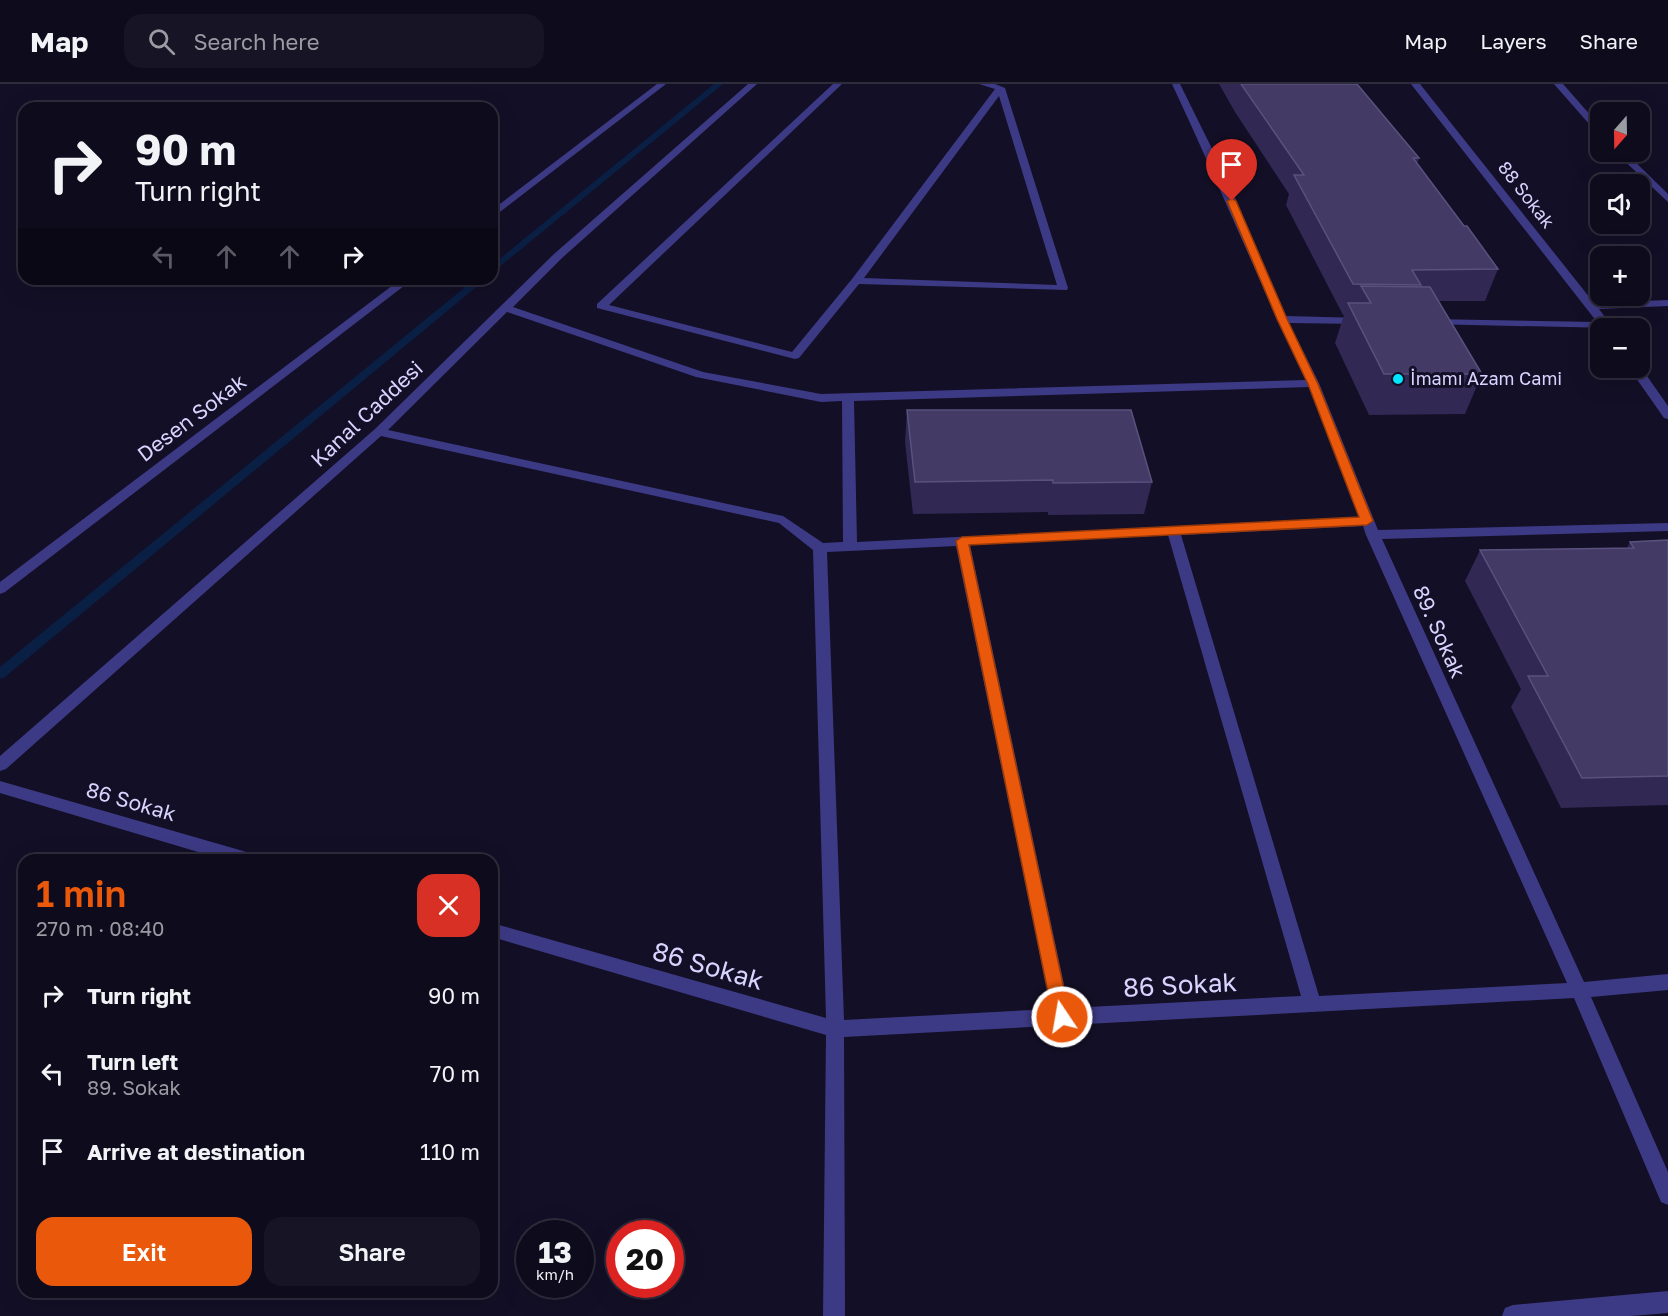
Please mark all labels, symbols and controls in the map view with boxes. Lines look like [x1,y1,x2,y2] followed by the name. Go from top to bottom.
[124,14,544,68] search box
[30,25,88,58] text: Map
[145,25,178,58] icon: search
[193,28,319,55] text: Search here
[1404,28,1447,54] text: Map
[1480,28,1547,54] text: Layers
[1580,28,1638,54] text: Share
[1590,102,1650,162] north arrow
[1590,102,1650,378] map controls
[135,124,236,174] text: 90 m
[36,126,114,204] icon: right
[1206,139,1257,201] pin
[1215,148,1248,181] icon: arrive
[1494,156,1560,232] street label: 88 Sokak
[1590,174,1650,234] button: sound
[135,175,261,207] text: Turn right
[147,240,180,273] icon: left
[210,240,243,273] icon: ahead
[273,240,306,273] icon: ahead
[336,240,369,273] icon: right
[1590,246,1650,306] button: +
[1590,318,1650,378] button: −
[305,355,428,472] street label: Kanal Caddesi
[1410,367,1562,389] place label: İmamı Azam Cami
[132,368,251,467] street label: Desen Sokak
[1391,372,1405,386] marker: İmamı Azam Cami
[1408,581,1472,682] street label: 89. Sokak
[83,776,179,826] street label: 86 Sokak
[36,872,126,915] text: 1 min
[417,874,480,937] button: close
[36,916,165,940] text: 270 m · 08:40
[649,935,768,996] street label: 86 Sokak
[1122,966,1238,1003] street label: 86 Sokak
[36,979,69,1012] icon: right
[87,982,191,1009] text: Turn right
[428,982,480,1009] text: 90 m
[1030,985,1094,1049] position arrow
[87,1048,178,1075] text: Turn left
[36,1057,69,1090] icon: left
[430,1060,480,1087] text: 70 m
[87,1075,181,1099] text: 89. Sokak
[36,1135,69,1168] icon: arrive
[87,1138,305,1165] text: Arrive at destination
[420,1138,480,1165] text: 110 m
[36,1217,252,1286] button: Exit
[264,1217,480,1286] button: Share
[606,1220,684,1298] speed limit sign: 20
[538,1234,572,1270] text: 13
[536,1265,574,1283] text: km/h

